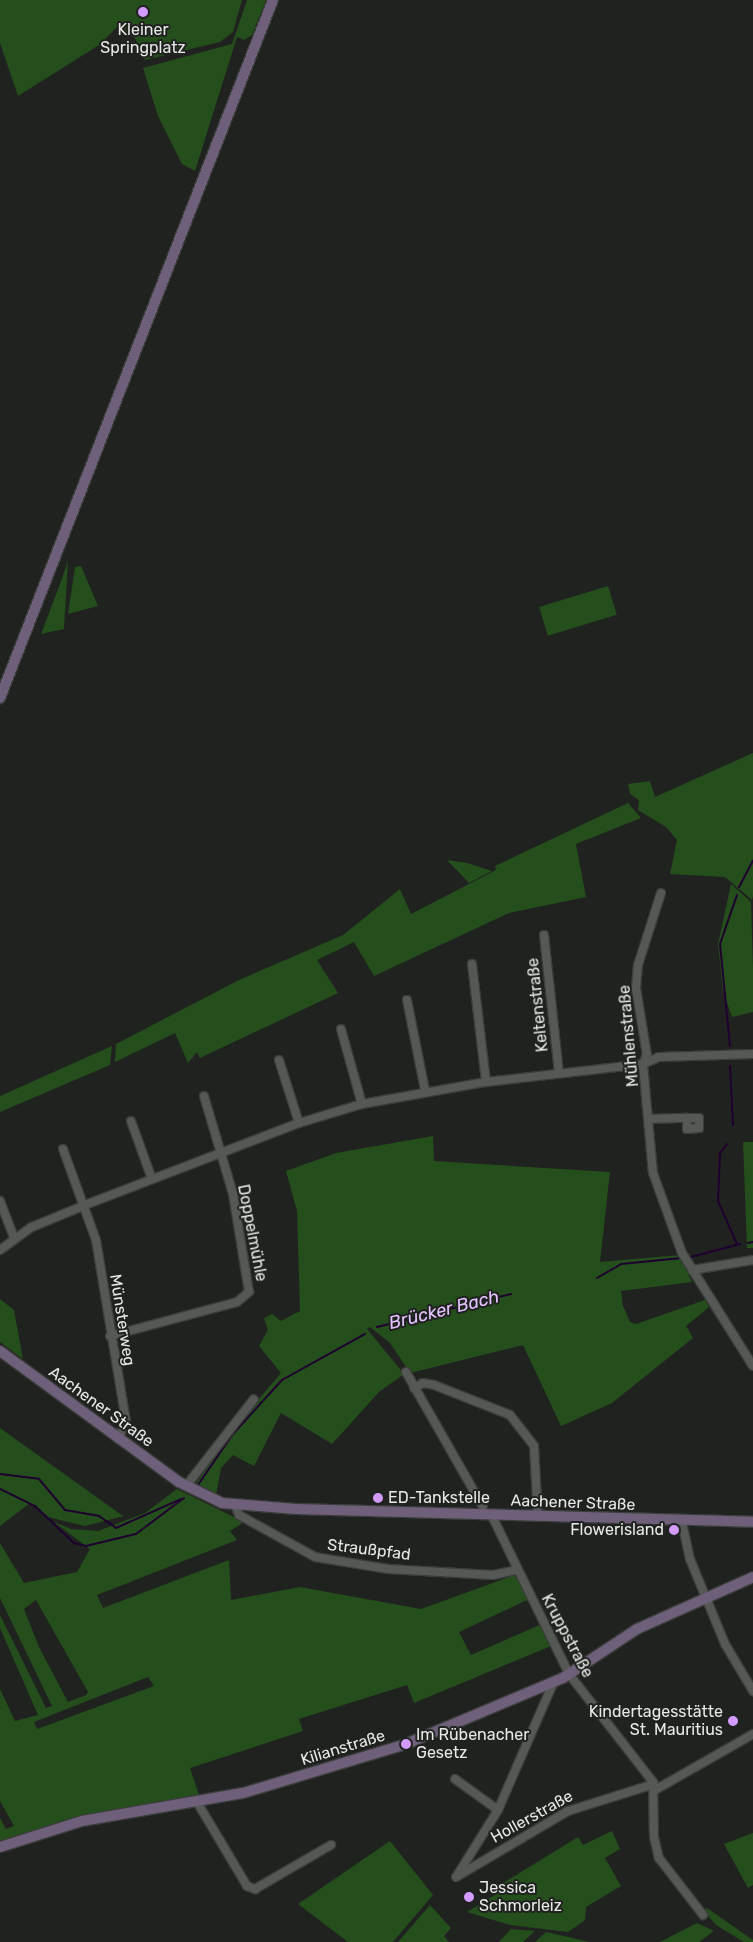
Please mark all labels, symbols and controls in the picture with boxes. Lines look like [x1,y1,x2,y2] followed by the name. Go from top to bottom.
[137,6,149,18] marker: Kleiner Springplatz
[100,20,186,58] place label: Kleiner Springplatz
[524,957,552,1053] street label: Keltenstraße
[615,984,643,1088] street label: Mühlenstraße
[233,1183,271,1283] street label: Doppelmühle
[105,1273,139,1367] street label: Münsterweg
[386,1286,502,1334] water label: Brücker Bach
[45,1362,157,1452] street label: Aachener Straße
[388,1488,490,1508] place label: ED-Tankstelle
[510,1491,636,1515] street label: Aachener Straße
[372,1492,384,1504] marker: ED-Tankstelle
[570,1520,664,1540] place label: Flowerisland
[668,1524,680,1536] marker: Flowerisland
[326,1535,412,1565] street label: Straußpfad
[537,1591,597,1681] street label: Kruppstraße
[589,1702,723,1740] place label: Kindertagesstätte St. Mauritius
[727,1715,739,1727] marker: Kindertagesstätte St. Mauritius
[416,1725,529,1763] place label: Im Rübenacher Gesetz
[298,1726,388,1770] street label: Kilianstraße
[400,1738,412,1750] marker: Im Rübenacher Gesetz
[488,1787,576,1847] street label: Hollerstraße
[479,1878,562,1916] place label: Jessica Schmorleiz
[463,1891,475,1903] marker: Jessica Schmorleiz

